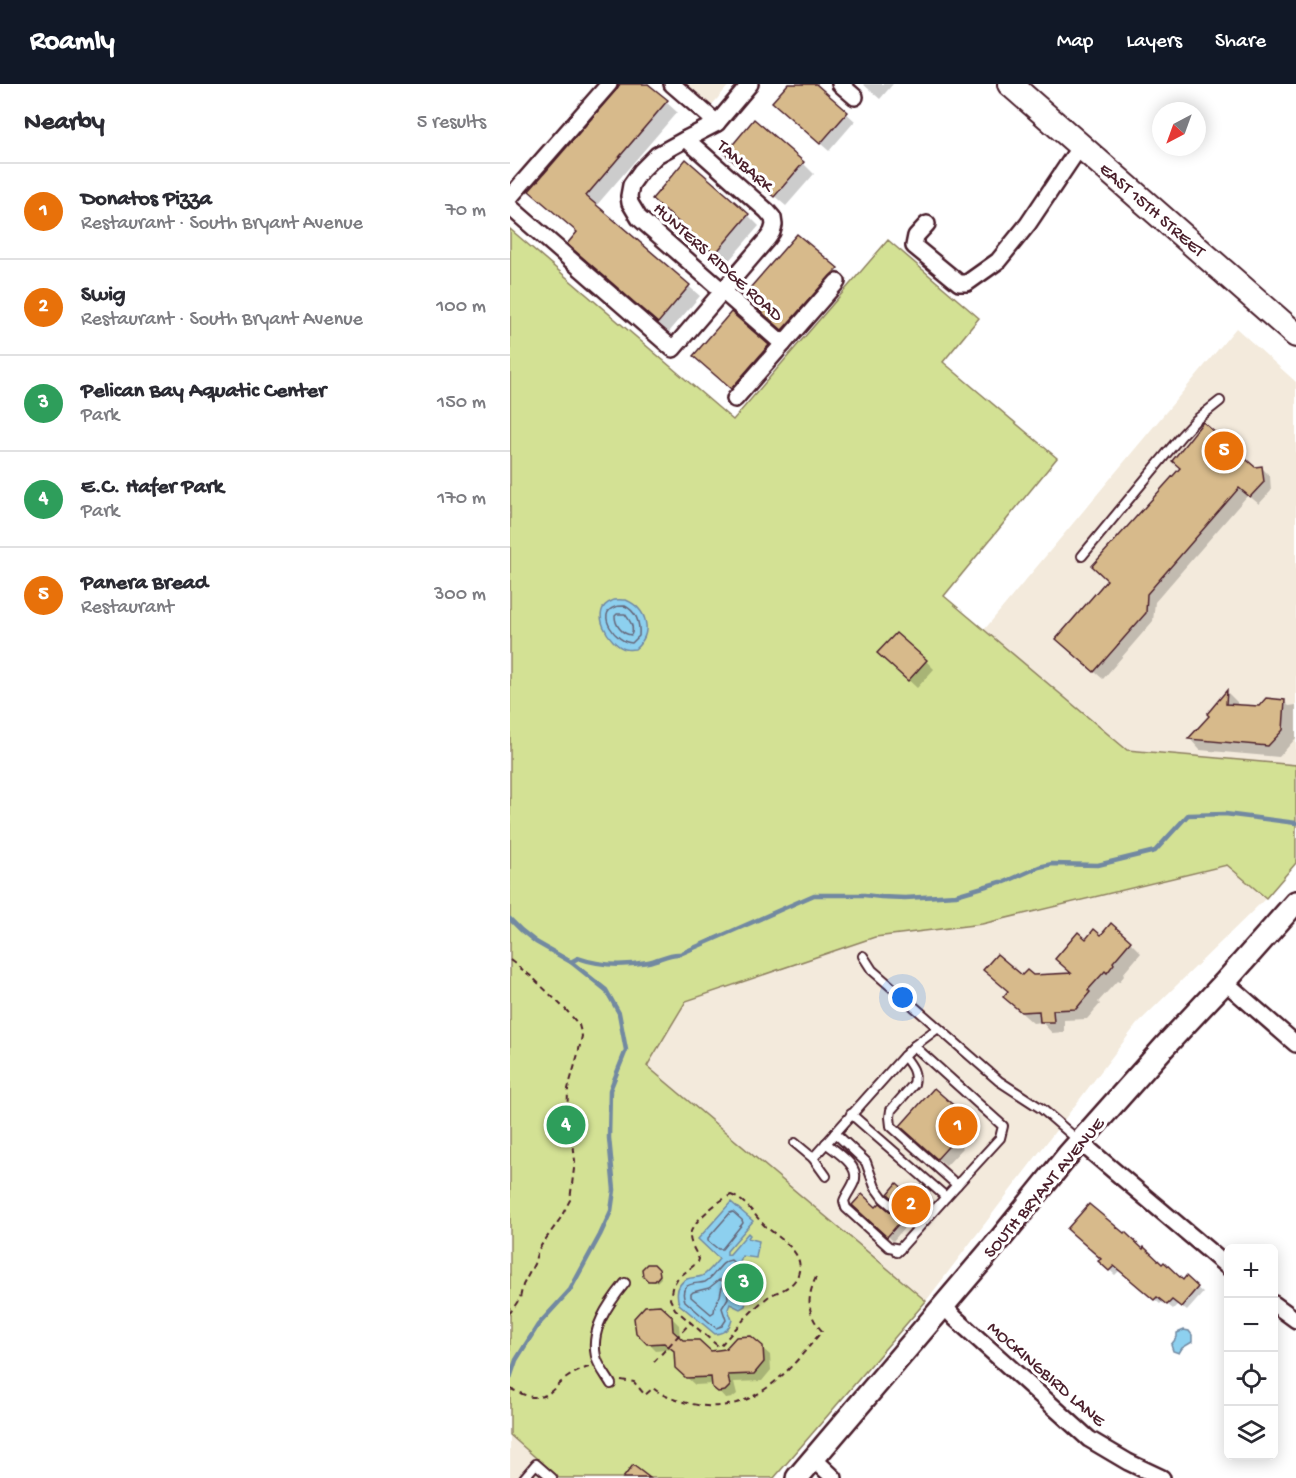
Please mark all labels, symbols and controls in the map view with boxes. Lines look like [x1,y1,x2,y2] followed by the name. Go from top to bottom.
[30,26,115,59] text: Roamly
[1057,30,1093,55] text: Map
[1126,30,1182,55] text: Layers
[1215,30,1266,55] text: Share
[1152,102,1206,156] north arrow
[24,108,105,139] text: Nearby
[417,112,486,135] text: 5 results
[711,135,778,199] street label: TANBARK
[1094,159,1209,263] street label: EAST 15TH STREET
[81,187,212,213] text: Donatos Pizza
[648,199,787,327] street label: HUNTERS RIDGE ROAD
[39,200,48,223] text: 1
[445,200,486,223] text: 70 m
[81,213,363,236] text: Restaurant · South Bryant Avenue
[81,283,126,309] text: Swig
[39,296,48,319] text: 2
[436,296,486,319] text: 100 m
[81,309,363,332] text: Restaurant · South Bryant Avenue
[81,379,326,405] text: Pelican Bay Aquatic Center
[38,392,49,415] text: 3
[437,392,486,415] text: 150 m
[81,405,119,428] text: Park
[1204,428,1244,473] pin: 5
[81,475,223,501] text: E.C. Hafer Park
[39,488,48,511] text: 4
[437,488,486,511] text: 170 m
[81,501,119,524] text: Park
[81,571,208,597] text: Panera Bread
[38,584,49,607] text: 5
[434,584,486,607] text: 300 m
[81,597,174,620] text: Restaurant
[888,983,917,1012] your location
[546,1102,586,1148] pin: 4
[938,1104,978,1148] pin: 1
[980,1114,1110,1263] street label: SOUTH BRYANT AVENUE
[892,1182,930,1228] pin: 2
[1224,1244,1278,1460] map controls
[1224,1244,1278,1298] button: +
[724,1260,764,1306] pin: 3
[1224,1298,1278,1352] button: −
[982,1318,1109,1432] street label: MOCKINGBIRD LANE
[1224,1352,1278,1406] button: locate
[1224,1406,1278,1460] button: layers

